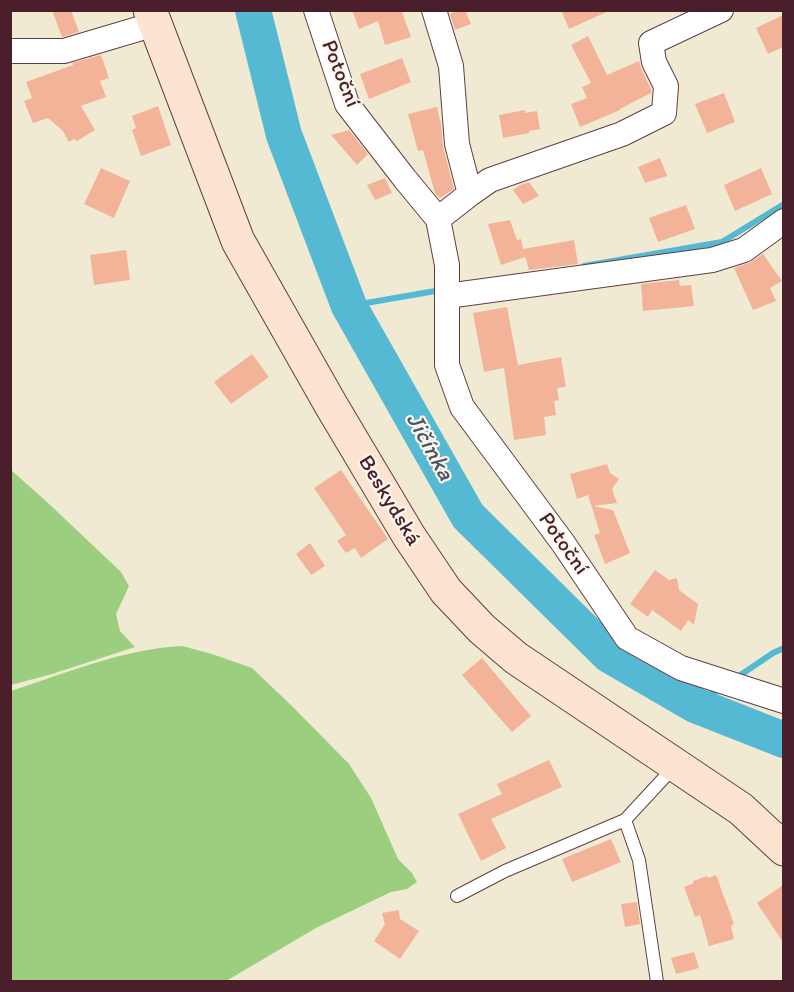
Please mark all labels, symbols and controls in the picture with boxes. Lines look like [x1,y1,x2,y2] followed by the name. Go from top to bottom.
[315,37,365,111] street label: Potoční
[399,408,459,486] water label: Jičínka
[352,451,426,551] street label: Beskydská
[532,508,594,580] street label: Potoční

